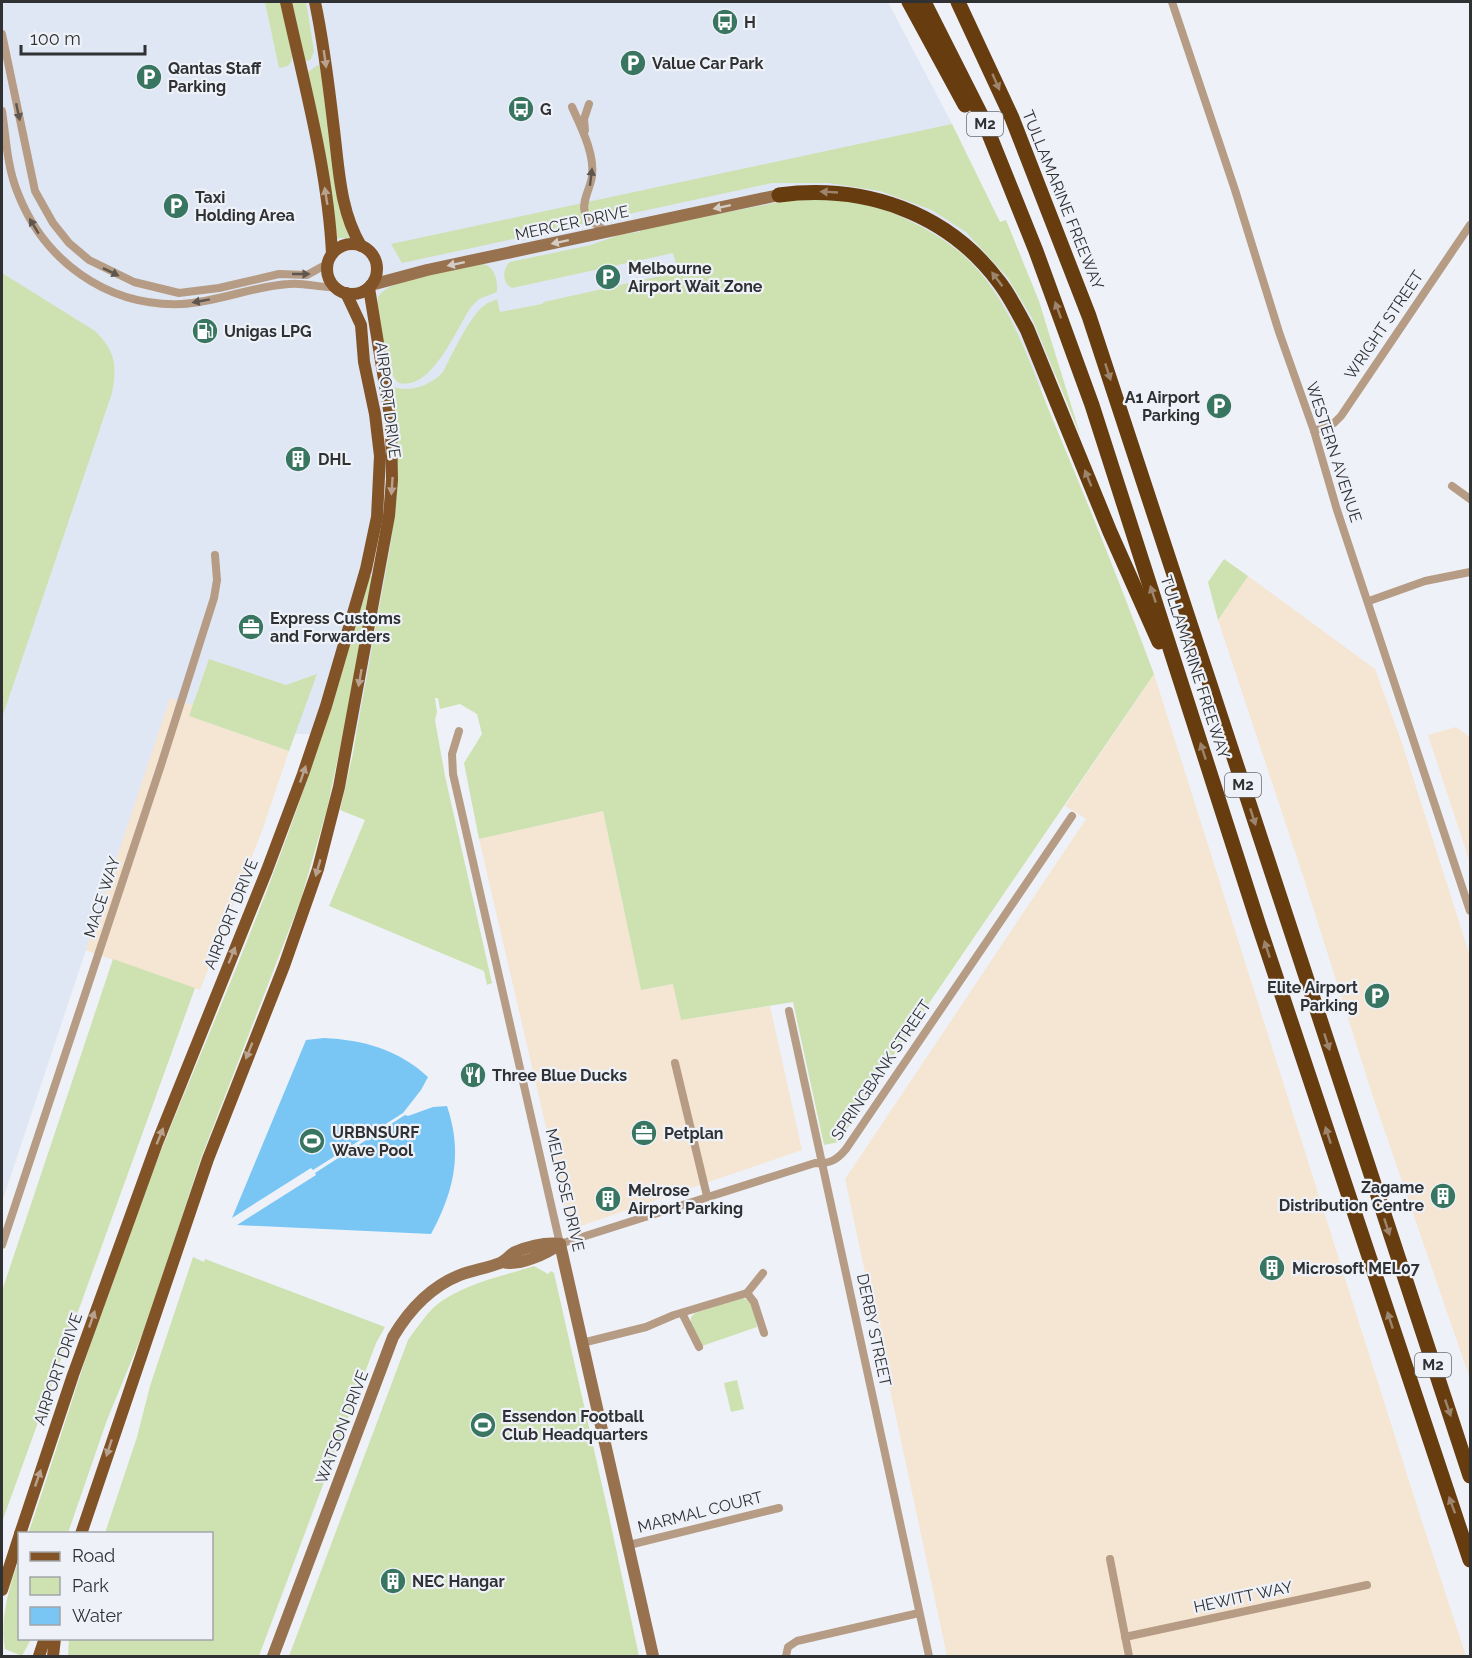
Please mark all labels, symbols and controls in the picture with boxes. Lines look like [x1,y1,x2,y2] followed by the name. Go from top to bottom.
[710,7,740,37] bus stop icon: H
[744,13,756,32] place label: H
[21,18,146,56] scale bar
[30,28,81,49] text: 100 m
[618,48,648,78] parking icon: Value Car Park
[321,50,330,69] one-way arrow
[652,54,764,73] place label: Value Car Park
[168,59,262,96] place label: Qantas Staff Parking
[134,62,164,92] parking icon: Qantas Staff Parking
[991,74,1001,92] one-way arrow
[506,94,536,124] bus stop icon: G
[540,100,552,119] place label: G
[14,102,24,121] one-way arrow
[1018,107,1108,293] street label: TULLAMARINE FREEWAY
[967,112,1003,136] road number: M2
[586,167,595,186] one-way arrow
[322,186,331,205] one-way arrow
[195,188,295,225] place label: Taxi Holding Area
[820,188,839,197] one-way arrow
[161,191,191,221] parking icon: Taxi Holding Area
[513,202,631,244] street label: MERCER DRIVE
[712,203,731,212] one-way arrow
[28,218,39,234] one-way arrow
[550,238,569,247] one-way arrow
[628,259,763,296] place label: Melbourne Airport Wait Zone
[446,260,465,270] one-way arrow
[593,262,623,292] parking icon: Melbourne Airport Wait Zone
[103,267,120,277] one-way arrow
[1341,267,1427,383] street label: WRIGHT STREET
[291,269,310,279] one-way arrow
[991,272,1003,287] one-way arrow
[191,297,210,306] one-way arrow
[1052,301,1062,319] one-way arrow
[190,316,220,346] fuel station icon: Unigas LPG
[224,322,312,341] place label: Unigas LPG
[371,341,405,460] street label: AIRPORT DRIVE
[1104,363,1113,381] one-way arrow
[1302,379,1366,525] street label: WESTERN AVENUE
[1125,388,1200,425] place label: A1 Airport Parking
[1204,391,1234,421] parking icon: A1 Airport Parking
[283,444,313,474] building icon: DHL
[318,450,351,469] place label: DHL
[1083,468,1093,486] one-way arrow
[387,476,396,495] one-way arrow
[1156,573,1234,762] street label: TULLAMARINE FREEWAY
[1148,585,1157,603] one-way arrow
[270,609,401,646] place label: Express Customs and Forwarders
[236,612,266,642] office icon: Express Customs and Forwarders
[355,668,364,687] one-way arrow
[1198,742,1207,760] one-way arrow
[298,765,308,783] one-way arrow
[1225,773,1261,797] road number: M2
[1249,808,1258,826] one-way arrow
[80,853,124,940] street label: MACE WAY
[200,856,262,972] street label: AIRPORT DRIVE
[313,859,322,877] one-way arrow
[1262,940,1271,958] one-way arrow
[227,946,237,964] one-way arrow
[1267,978,1358,1015] place label: Elite Airport Parking
[1362,981,1392,1011] parking icon: Elite Airport Parking
[827,996,935,1144] street label: SPRINGBANK STREET
[1323,1033,1332,1051] one-way arrow
[244,1042,254,1060] one-way arrow
[458,1060,488,1090] restaurant icon: Three Blue Ducks
[492,1066,627,1085] place label: Three Blue Ducks
[629,1118,659,1148] office icon: Petplan
[332,1123,419,1160] place label: URBNSURF Wave Pool
[664,1124,724,1143] place label: Petplan
[297,1126,327,1156] sports icon: URBNSURF Wave Pool
[1323,1126,1333,1144] one-way arrow
[155,1127,165,1145] one-way arrow
[542,1127,588,1254] street label: MELROSE DRIVE
[1279,1178,1424,1215] place label: Zagame Distribution Centre
[628,1181,743,1218] place label: Melrose Airport Parking
[1428,1181,1458,1211] building icon: Zagame Distribution Centre
[593,1184,623,1214] building icon: Melrose Airport Parking
[1383,1218,1393,1236] one-way arrow
[1257,1253,1287,1283] building icon: Microsoft MEL07
[1292,1259,1420,1278] place label: Microsoft MEL07
[853,1272,895,1388] street label: DERBY STREET
[30,1310,86,1428] street label: AIRPORT DRIVE
[88,1310,98,1328] one-way arrow
[1384,1311,1394,1329] one-way arrow
[1415,1353,1451,1377] road number: M2
[312,1367,372,1486] street label: WATSON DRIVE
[1443,1399,1453,1417] one-way arrow
[502,1407,648,1444] place label: Essendon Football Club Headquarters
[468,1410,498,1440] sports icon: Essendon Football Club Headquarters
[104,1439,113,1457] one-way arrow
[34,1469,43,1487] one-way arrow
[636,1487,765,1537] street label: MARMAL COURT
[1446,1495,1456,1513] one-way arrow
[18,1532,213,1640] legend
[72,1545,115,1566] text: Road
[378,1566,408,1596] building icon: NEC Hangar
[412,1572,505,1591] place label: NEC Hangar
[72,1575,109,1596] text: Park
[1192,1577,1295,1617] street label: HEWITT WAY
[72,1605,123,1626] text: Water

